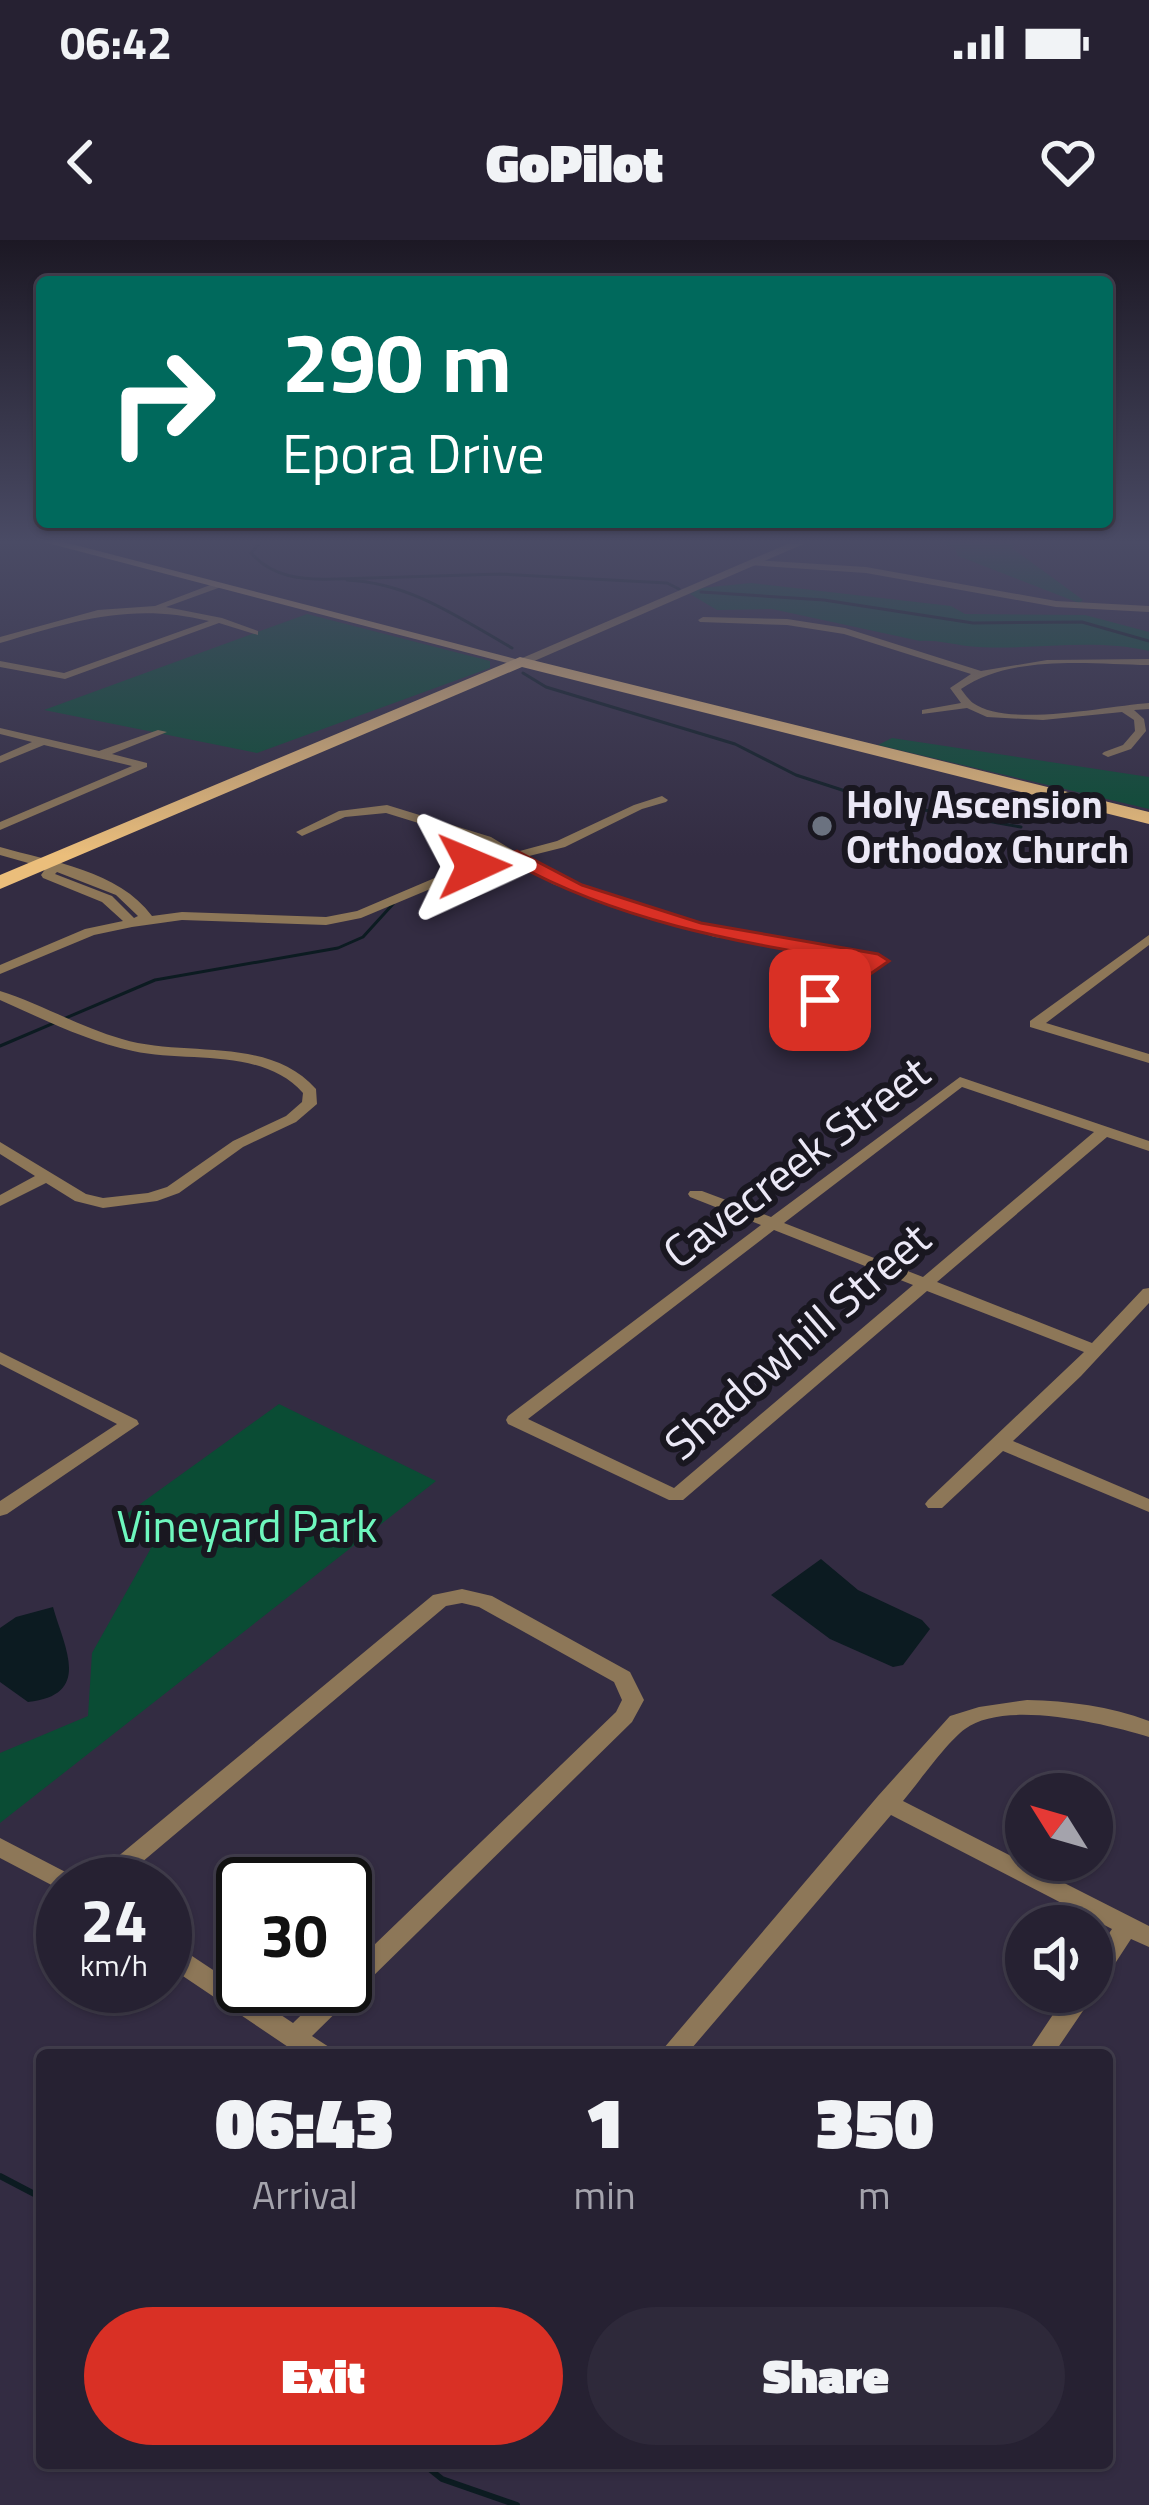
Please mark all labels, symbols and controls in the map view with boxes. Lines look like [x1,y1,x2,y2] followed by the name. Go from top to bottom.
[60,8,172,76] text: 06:42
[486,121,663,203] text: GoPilot
[48,129,114,195] icon: back
[1035,129,1101,195] icon: heart
[282,297,512,425] text: 290 m
[84,324,240,480] icon: right
[282,412,545,494] text: Epora Drive
[846,774,1129,878] place label: Holy Ascension Orthodox Church
[411,803,537,929] position arrow
[809,813,835,839] marker: Holy Ascension Orthodox Church
[769,949,871,1051] pin
[787,967,853,1033] icon: arrive
[648,1038,943,1284] street label: Cavecreek Street
[648,1205,945,1475] street label: Shadowhill Street
[116,1491,378,1559] park label: Vineyard Park
[1005,1773,1113,1881] north arrow
[1005,1773,1113,2013] map controls
[216,1857,372,2013] speed limit sign: 30
[80,1874,148,1965] text: 24
[1005,1905,1113,2013] button: sound
[80,1942,148,1988] text: km/h
[215,2066,394,2176] text: 06:43
[585,2066,624,2176] text: 1
[815,2066,934,2176] text: 350
[252,2165,358,2224] text: Arrival
[574,2165,636,2224] text: min
[858,2165,891,2224] text: m
[84,2307,563,2445] button: Exit
[587,2307,1065,2445] button: Share

